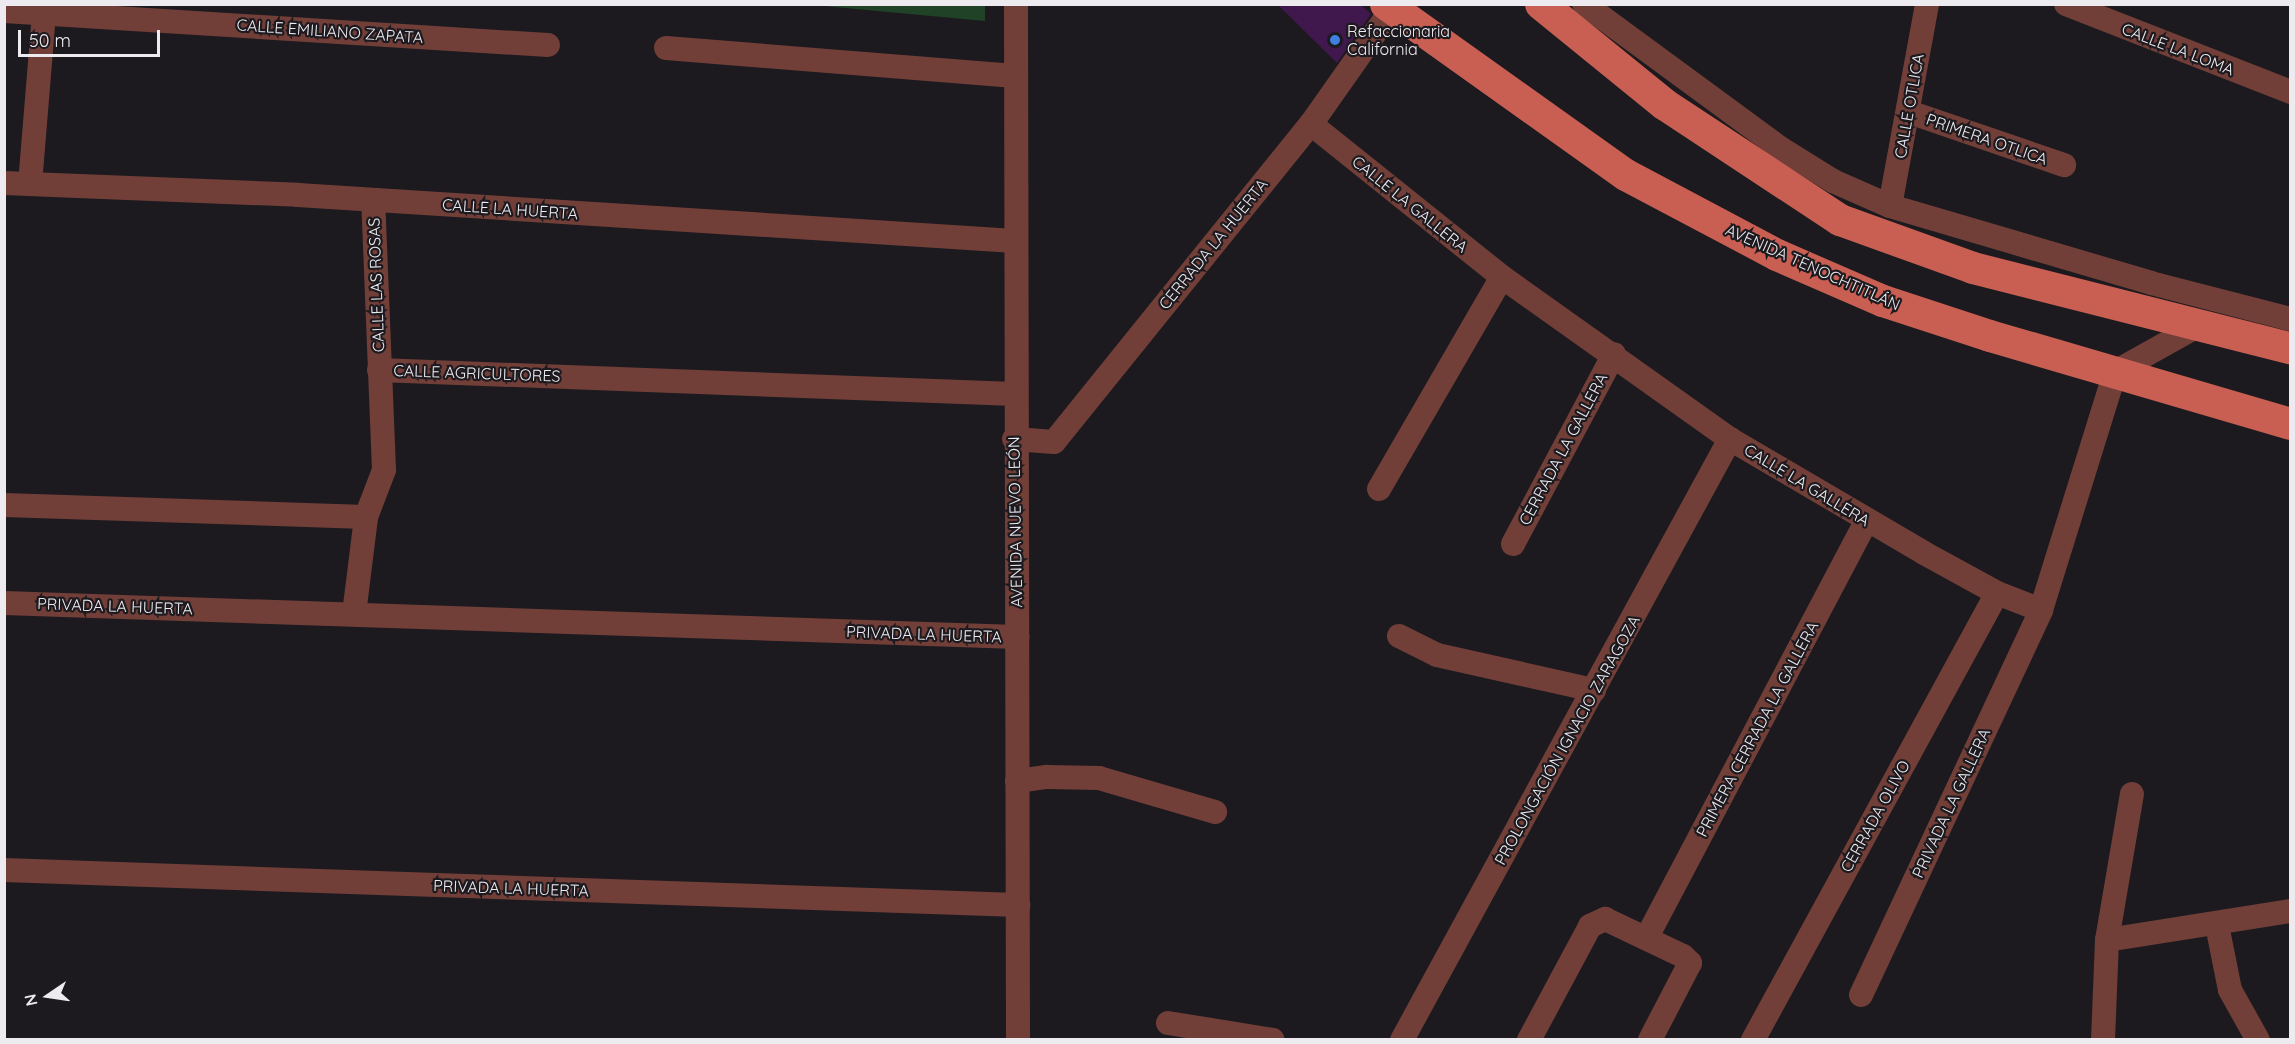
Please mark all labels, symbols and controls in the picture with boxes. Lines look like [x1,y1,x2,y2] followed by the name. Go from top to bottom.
[236,15,424,47] street label: CALLE EMILIANO ZAPATA
[21,18,164,56] scale bar
[2119,19,2237,79] street label: CALLE LA LOMA
[1347,21,1450,59] place label: Refaccionaria California
[29,29,71,52] text: 50 m
[1328,33,1342,47] marker: Refaccionaria California
[1890,52,1928,160] street label: CALLE OTLICA
[1924,109,2050,169] street label: PRIMERA OTLICA
[1348,151,1472,257] street label: CALLE LA GALLERA
[1154,175,1272,313] street label: CERRADA LA HUERTA
[441,195,579,223] street label: CALLE LA HUERTA
[364,217,388,353] street label: CALLE LAS ROSAS
[1723,220,1903,314] street label: AVENIDA TENOCHTITLÁN
[393,360,561,386] street label: CALLE AGRICULTORES
[1515,370,1611,528] street label: CERRADA LA GALLERA
[1004,436,1026,608] street label: AVENIDA NUEVO LEÓN
[1741,440,1873,530] street label: CALLE LA GALLERA
[37,594,193,618] street label: PRIVADA LA HUERTA
[1490,612,1644,868] street label: PROLONGACIÓN IGNACIO ZARAGOZA
[1692,618,1822,840] street label: PRIMERA CERRADA LA GALLERA
[846,622,1002,646] street label: PRIVADA LA HUERTA
[1908,725,1994,881] street label: PRIVADA LA GALLERA
[1836,757,1914,875] street label: CERRADA OLIVO
[433,876,589,900] street label: PRIVADA LA HUERTA
[18,966,78,1026] north arrow
[19,992,42,1008] text: N

